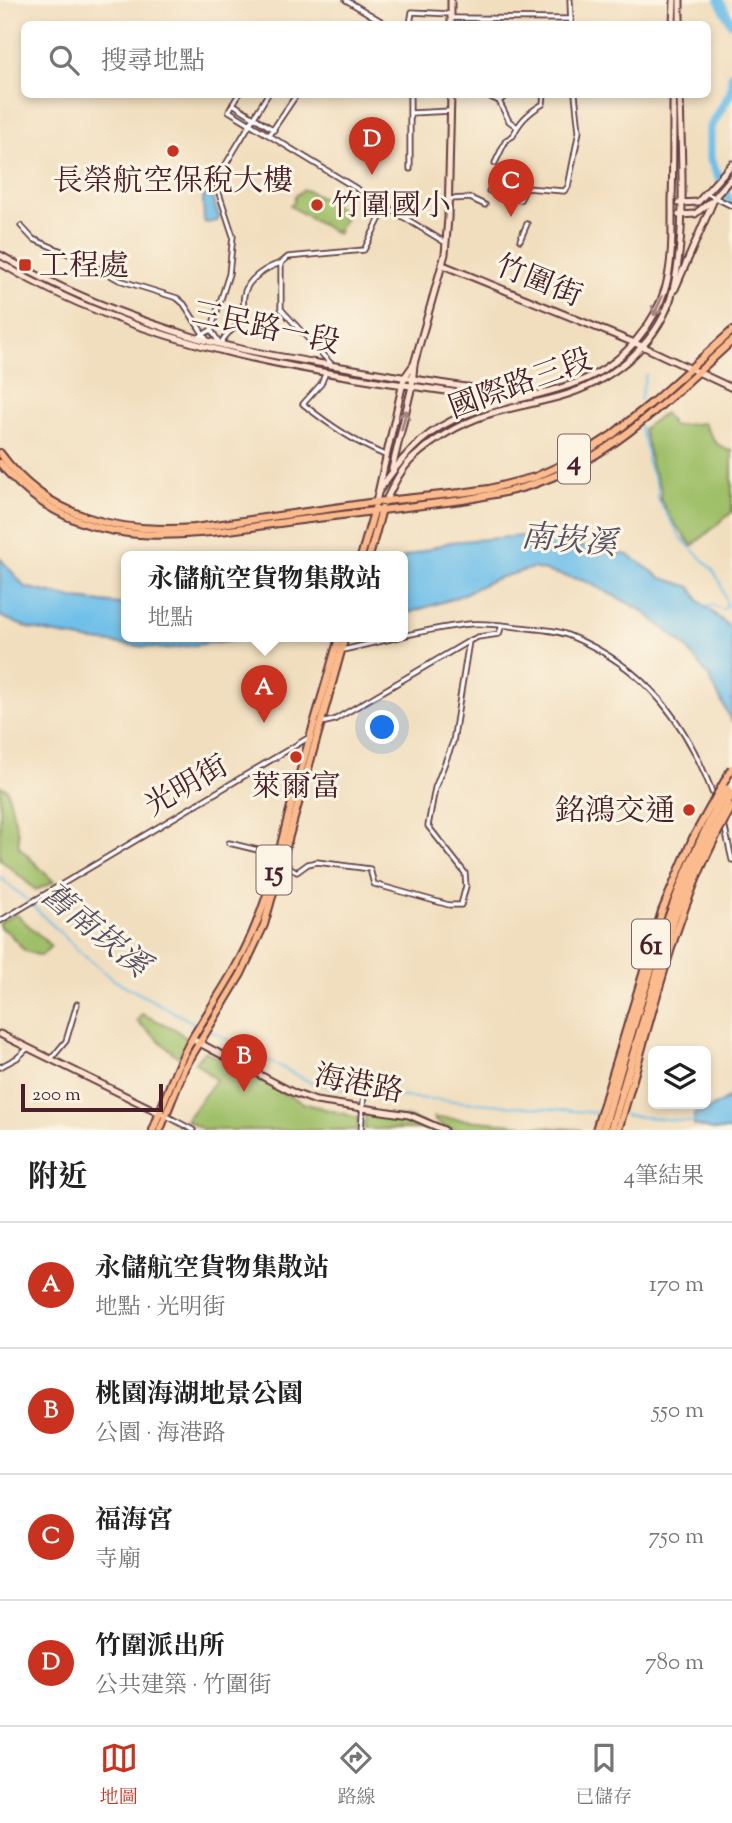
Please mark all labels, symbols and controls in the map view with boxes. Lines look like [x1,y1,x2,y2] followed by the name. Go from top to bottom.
[21,21,711,98] search box
[45,41,83,79] icon: search
[101,44,205,81] text: 搜尋地點
[349,117,395,175] pin: D
[165,143,181,159] marker: 長榮航空保稅大樓
[488,159,534,217] pin: C
[53,161,293,204] place label: 長榮航空保稅大樓
[331,186,451,229] place label: 竹圍國小
[309,197,325,213] marker: 竹圍國小
[39,246,129,289] place label: 工程處
[488,246,588,319] street label: 竹圍街
[17,257,33,273] marker: 工程處
[188,293,343,366] street label: 三民路一段
[651,295,664,317] one-way arrow
[443,339,599,431] street label: 國際路三段
[398,409,411,432] one-way arrow
[558,434,590,484] road number: 4
[519,515,622,569] water label: 南崁溪
[121,551,408,642] popup
[147,562,382,599] text: 永儲航空貨物集散站
[147,603,193,636] text: 地點
[241,665,287,723] pin: A
[365,710,399,744] your location
[138,746,237,828] street label: 光明街
[288,749,304,765] marker: 萊爾富
[251,767,341,810] place label: 萊爾富
[555,791,675,834] place label: 銘鴻交通
[681,802,697,818] marker: 銘鴻交通
[256,846,292,894] road number: 15
[30,873,161,991] water label: 舊南崁溪
[632,920,670,968] road number: 61
[221,1034,267,1092] pin: B
[648,1046,711,1109] map controls
[648,1046,711,1109] button: layers
[310,1056,407,1115] street label: 海港路
[21,1081,163,1113] scale bar
[32,1082,81,1109] text: 200 m
[28,1157,88,1200] text: 附近
[623,1161,704,1194] text: 4筆結果
[95,1251,329,1288] text: 永儲航空貨物集散站
[42,1269,60,1302] text: A
[649,1269,704,1302] text: 170 m
[95,1292,226,1325] text: 地點 · 光明街
[95,1377,303,1414] text: 桃園海湖地景公園
[44,1395,58,1428] text: B
[652,1395,704,1428] text: 550 m
[95,1418,226,1451] text: 公園 · 海港路
[95,1503,173,1540] text: 福海宮
[42,1521,60,1554] text: C
[649,1521,704,1554] text: 750 m
[95,1544,141,1577] text: 寺廟
[95,1629,225,1666] text: 竹圍派出所
[42,1647,60,1680] text: D
[645,1647,704,1680] text: 780 m
[95,1670,272,1703] text: 公共建築 · 竹圍街
[100,1739,138,1812] tab: 地圖
[337,1739,375,1812] tab: 路線
[575,1739,632,1812] tab: 已儲存

